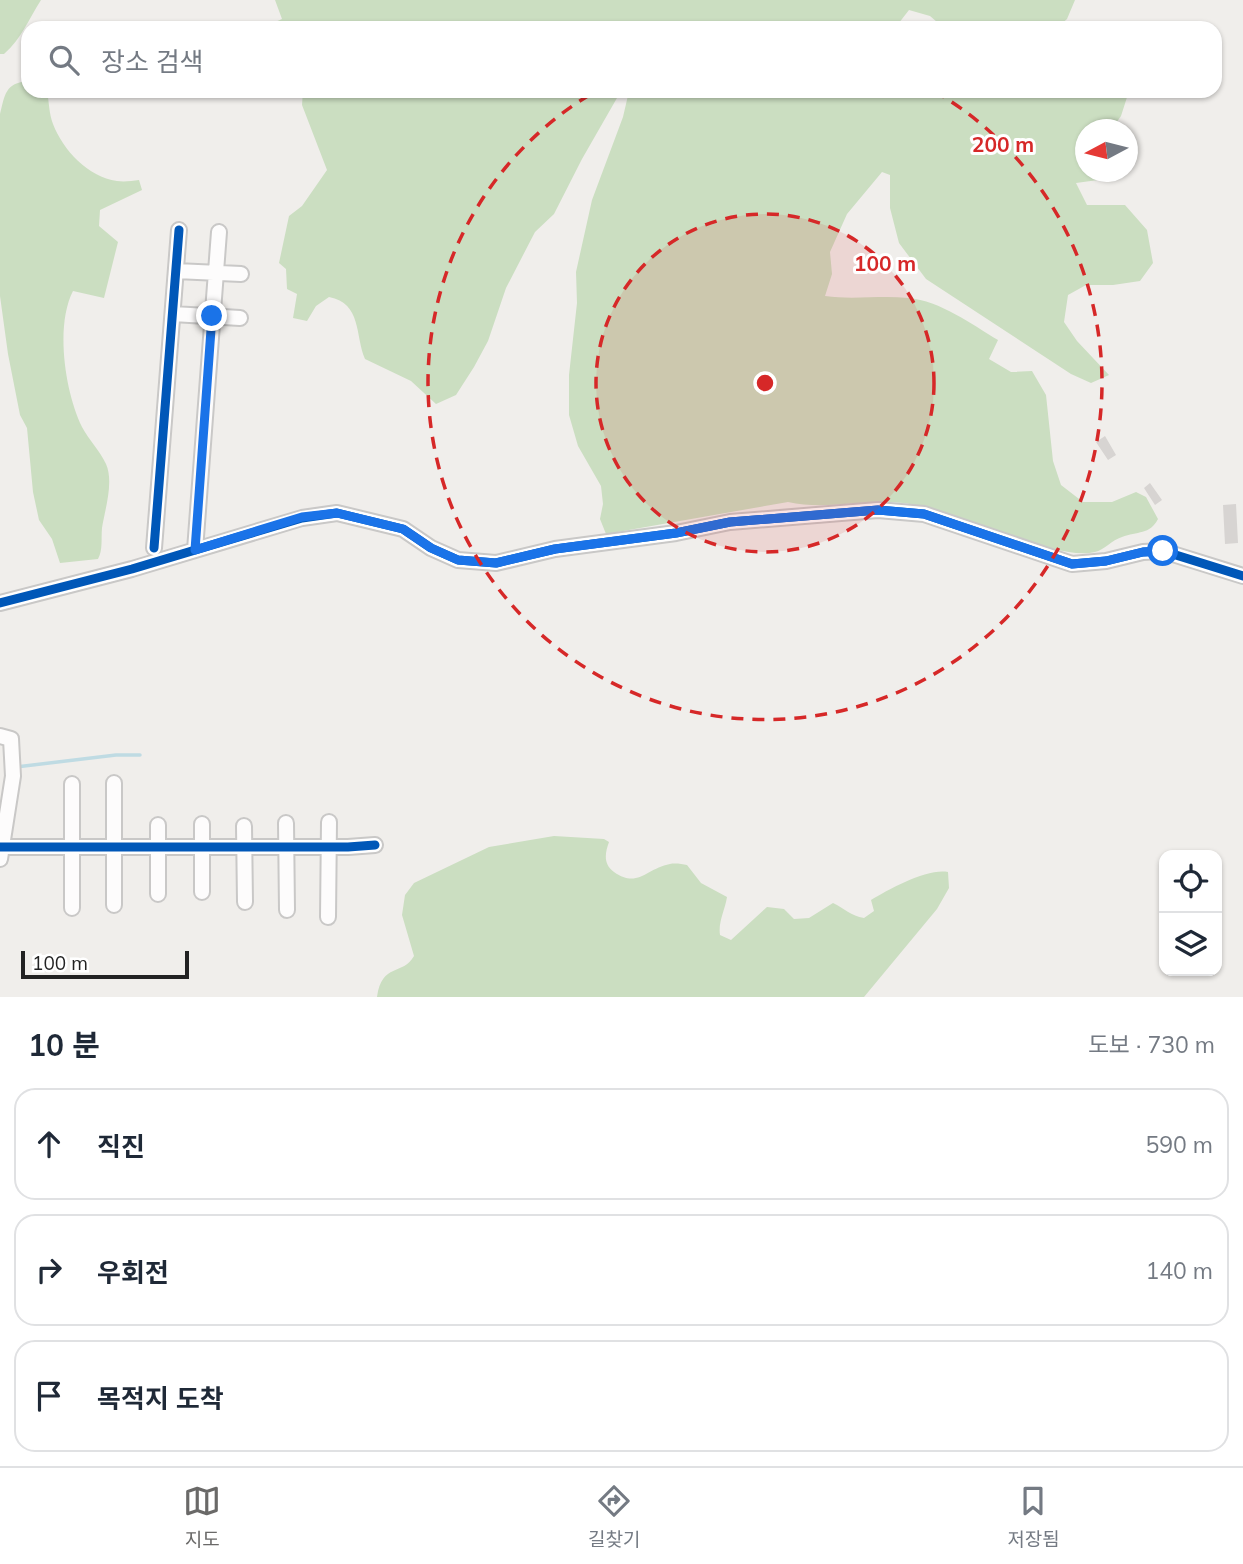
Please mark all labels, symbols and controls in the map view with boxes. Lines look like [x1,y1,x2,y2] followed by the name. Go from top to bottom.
[21,21,1222,98] search box
[45,41,83,79] icon: search
[101,45,203,78] text: 장소 검색
[1075,119,1138,182] north arrow
[972,131,1034,157] text: 200 m
[854,250,916,276] text: 100 m
[196,300,227,331] route end
[753,371,777,395] centre of rings
[1147,535,1178,566] route start
[1159,850,1222,976] map controls
[1159,850,1222,913] button: locate
[1159,913,1222,976] button: layers
[21,948,189,980] scale bar
[32,951,88,975] text: 100 m
[28,1026,100,1064] text: 10 분
[1088,1030,1215,1059] text: 도보 · 730 m
[30,1125,68,1163] icon: ahead
[97,1130,145,1163] text: 직진
[1145,1130,1213,1159] text: 590 m
[30,1251,68,1289] icon: right
[97,1256,169,1289] text: 우회전
[1145,1256,1213,1285] text: 140 m
[30,1377,68,1415] icon: arrive
[97,1382,224,1415] text: 목적지 도착
[183,1482,221,1551] tab: 지도
[588,1482,640,1551] tab: 길찾기
[1007,1482,1060,1551] tab: 저장됨

